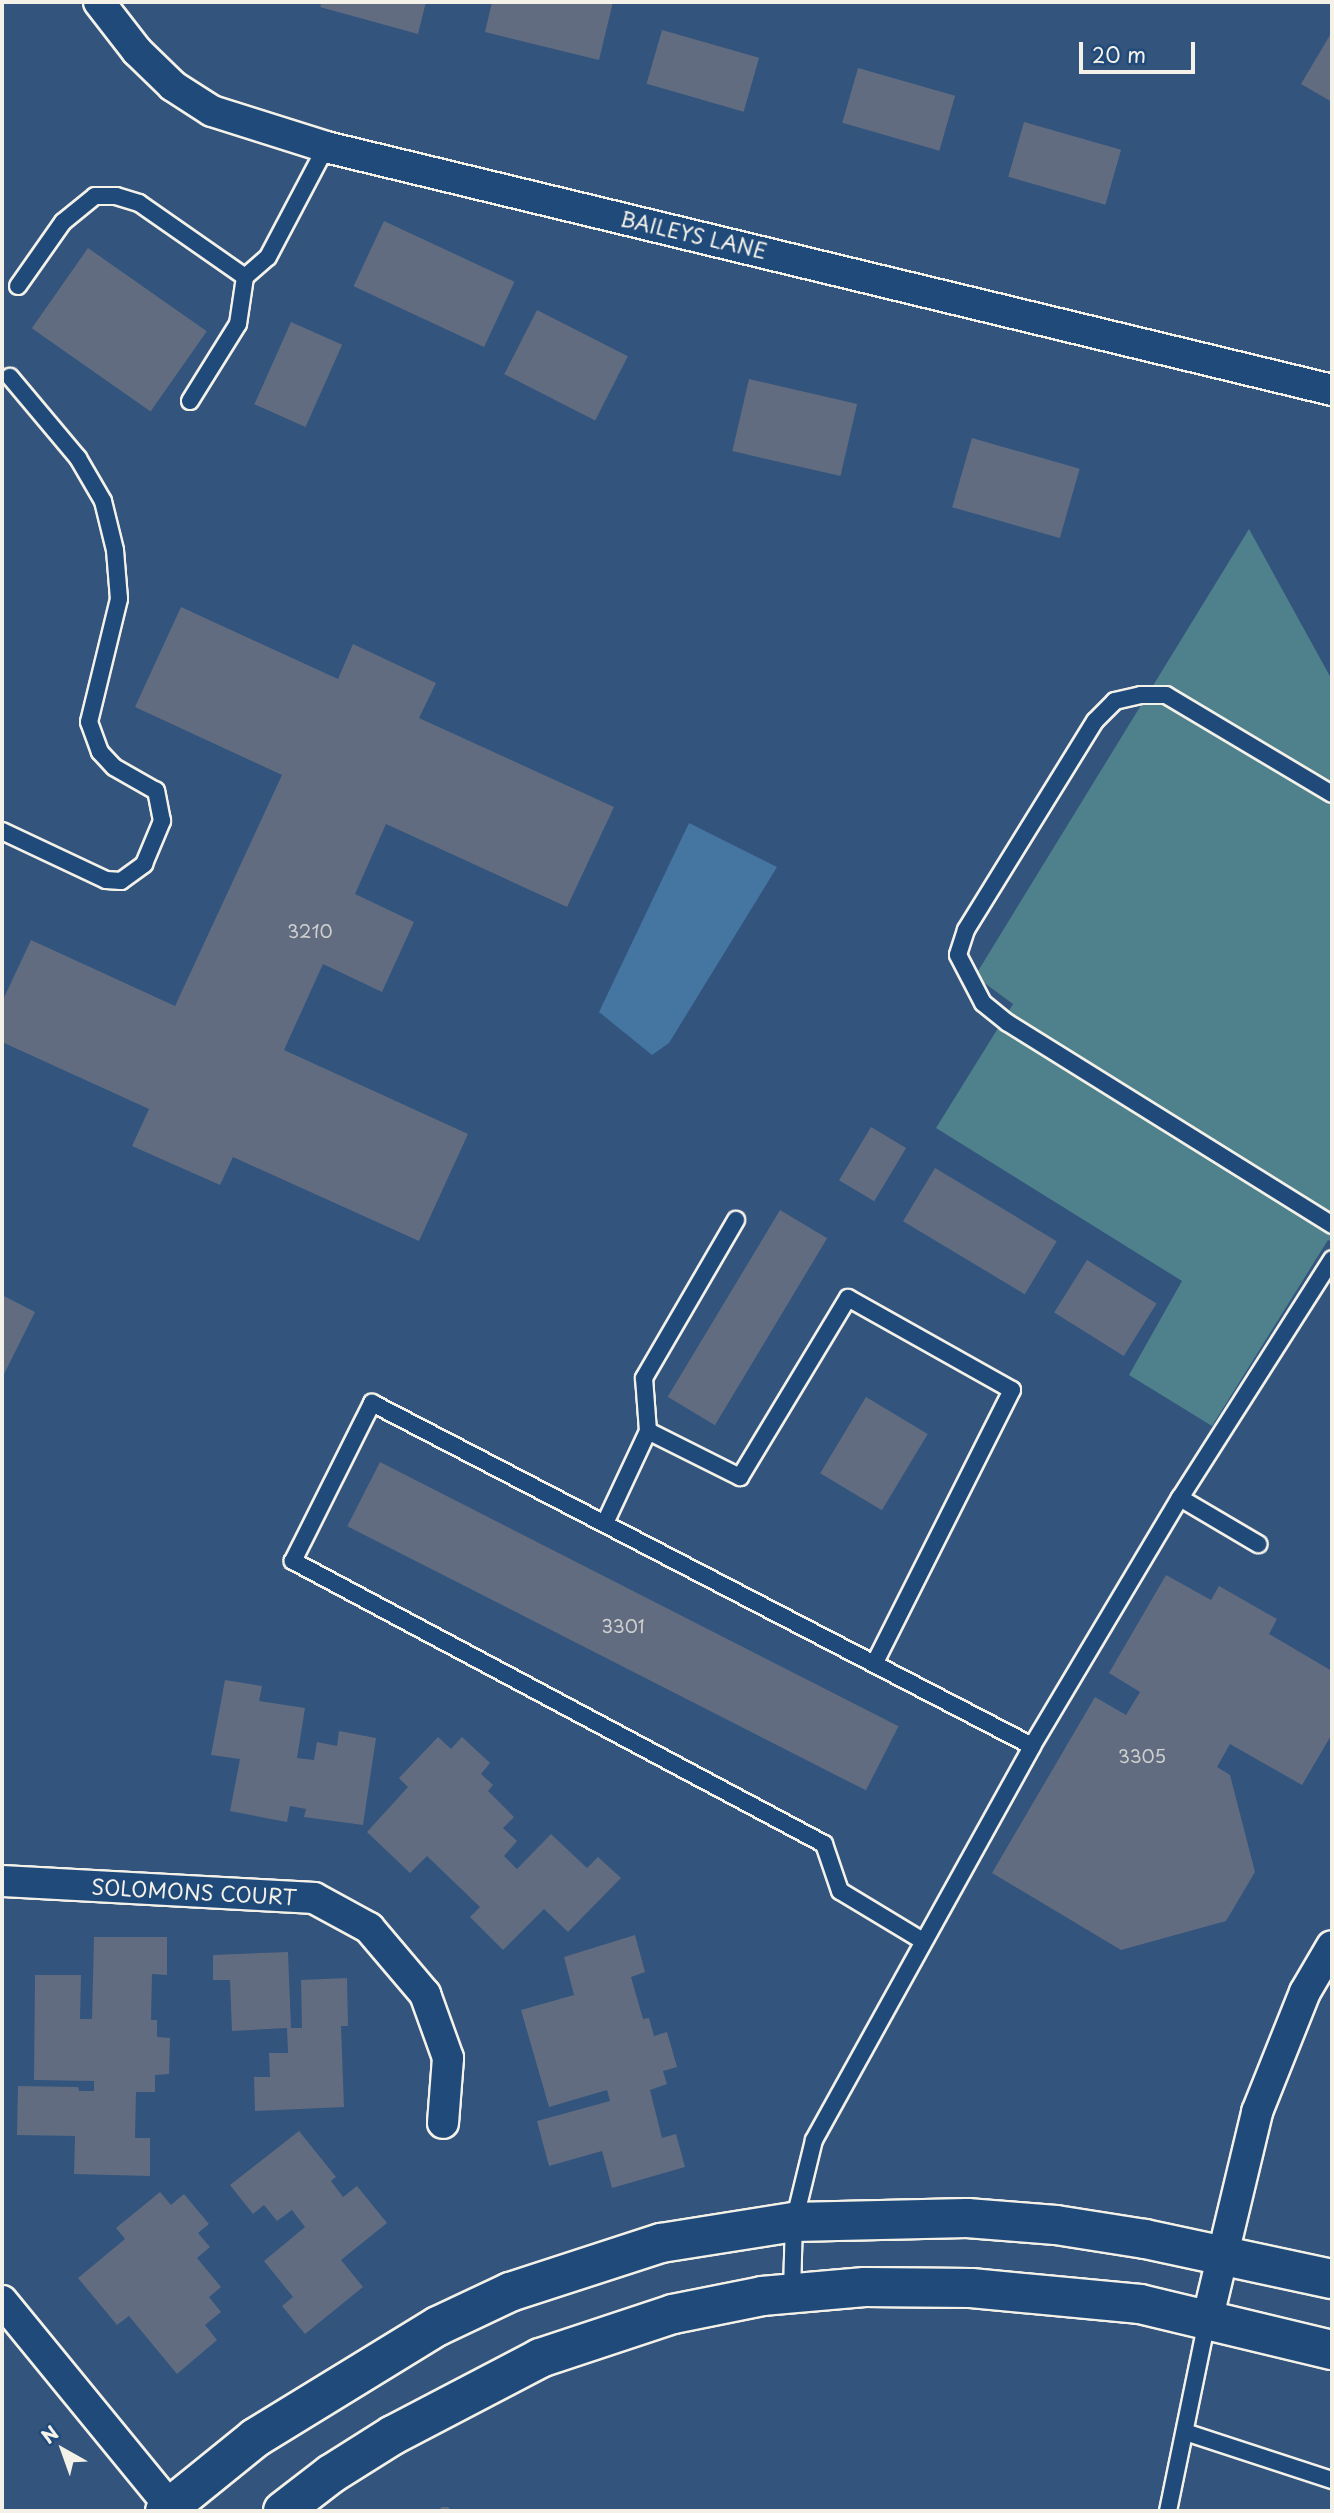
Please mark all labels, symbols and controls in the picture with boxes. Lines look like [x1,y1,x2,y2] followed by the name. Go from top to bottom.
[1082,28,1198,72] scale bar
[1092,38,1146,70] text: 20 m
[618,205,770,263] street label: BAILEYS LANE
[287,920,333,942] house number: 3210
[601,1615,645,1637] house number: 3301
[1118,1745,1166,1767] house number: 3305
[91,1873,297,1909] street label: SOLOMONS COURT
[28,2415,98,2485] north arrow
[35,2418,64,2449] text: N

